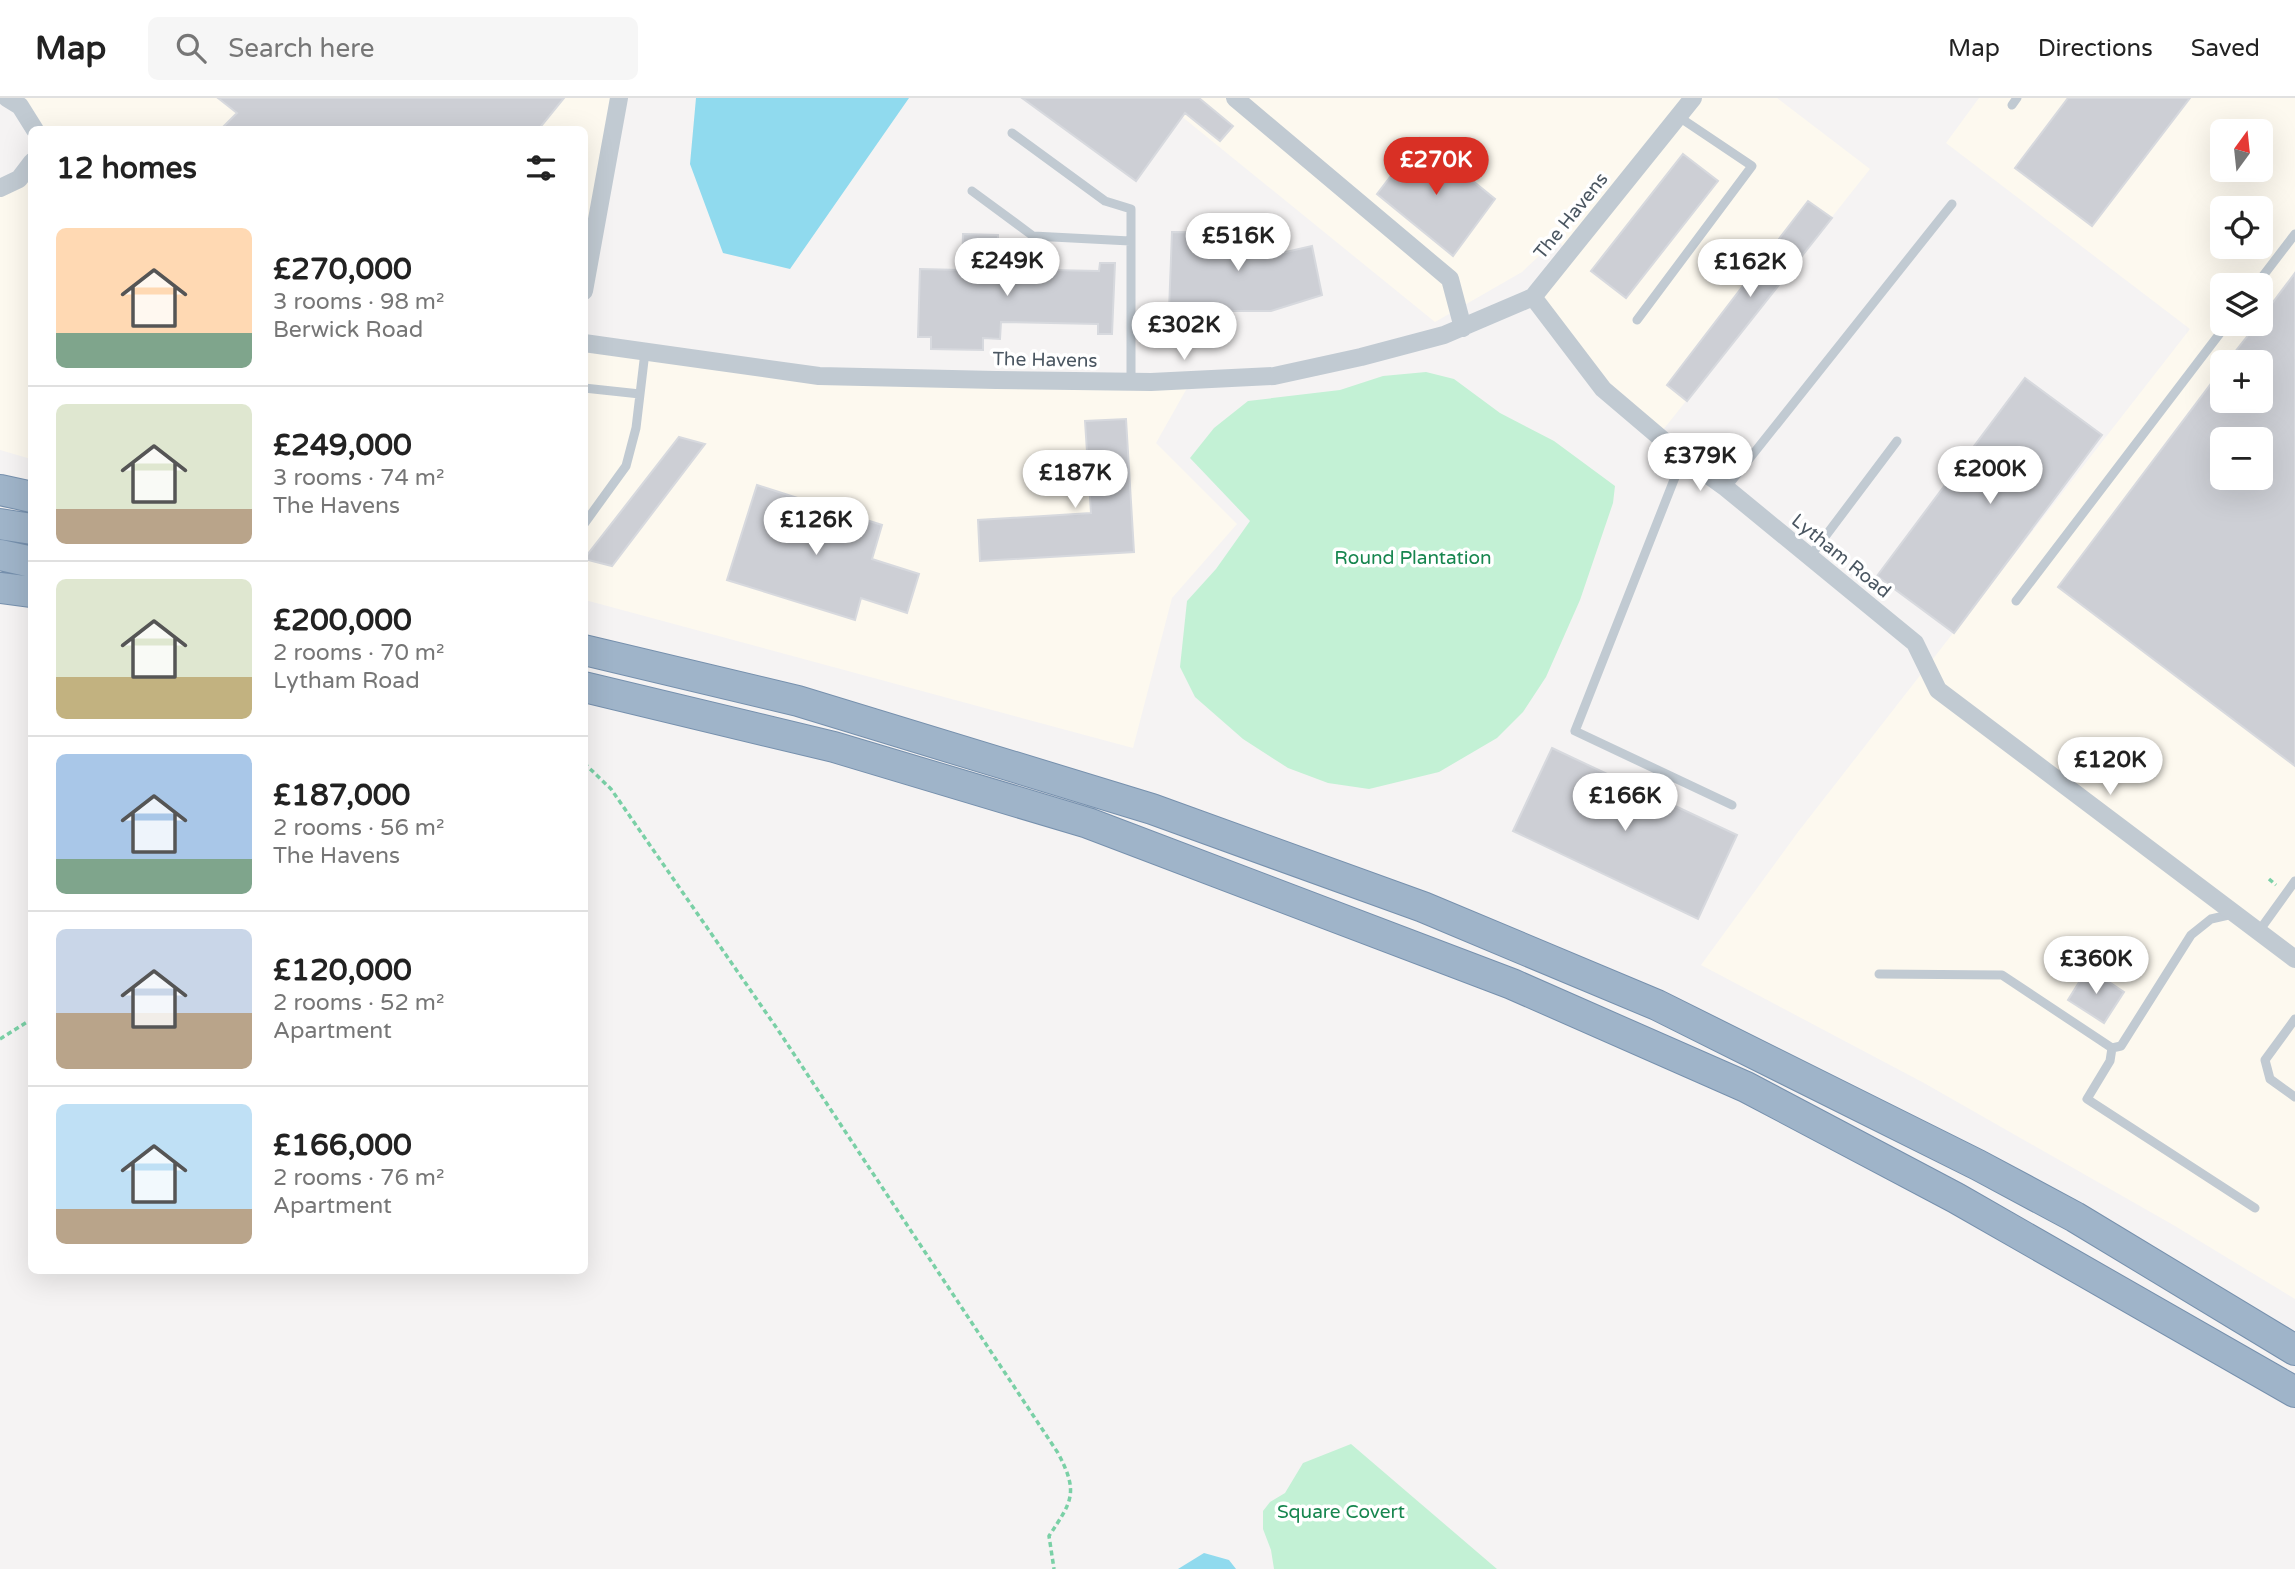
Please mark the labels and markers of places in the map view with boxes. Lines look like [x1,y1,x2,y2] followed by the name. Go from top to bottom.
[1387,138,1485,197] pin: £270K
[1189,214,1287,273] pin: £516K
[958,238,1056,298] pin: £249K
[1701,240,1799,299] pin: £162K
[1135,302,1233,362] pin: £302K
[1651,434,1749,493] pin: £379K
[1941,446,2039,506] pin: £200K
[1026,450,1124,510] pin: £187K
[767,498,865,557] pin: £126K
[2061,738,2159,797] pin: £120K
[1576,774,1674,833] pin: £166K
[2047,936,2145,996] pin: £360K

